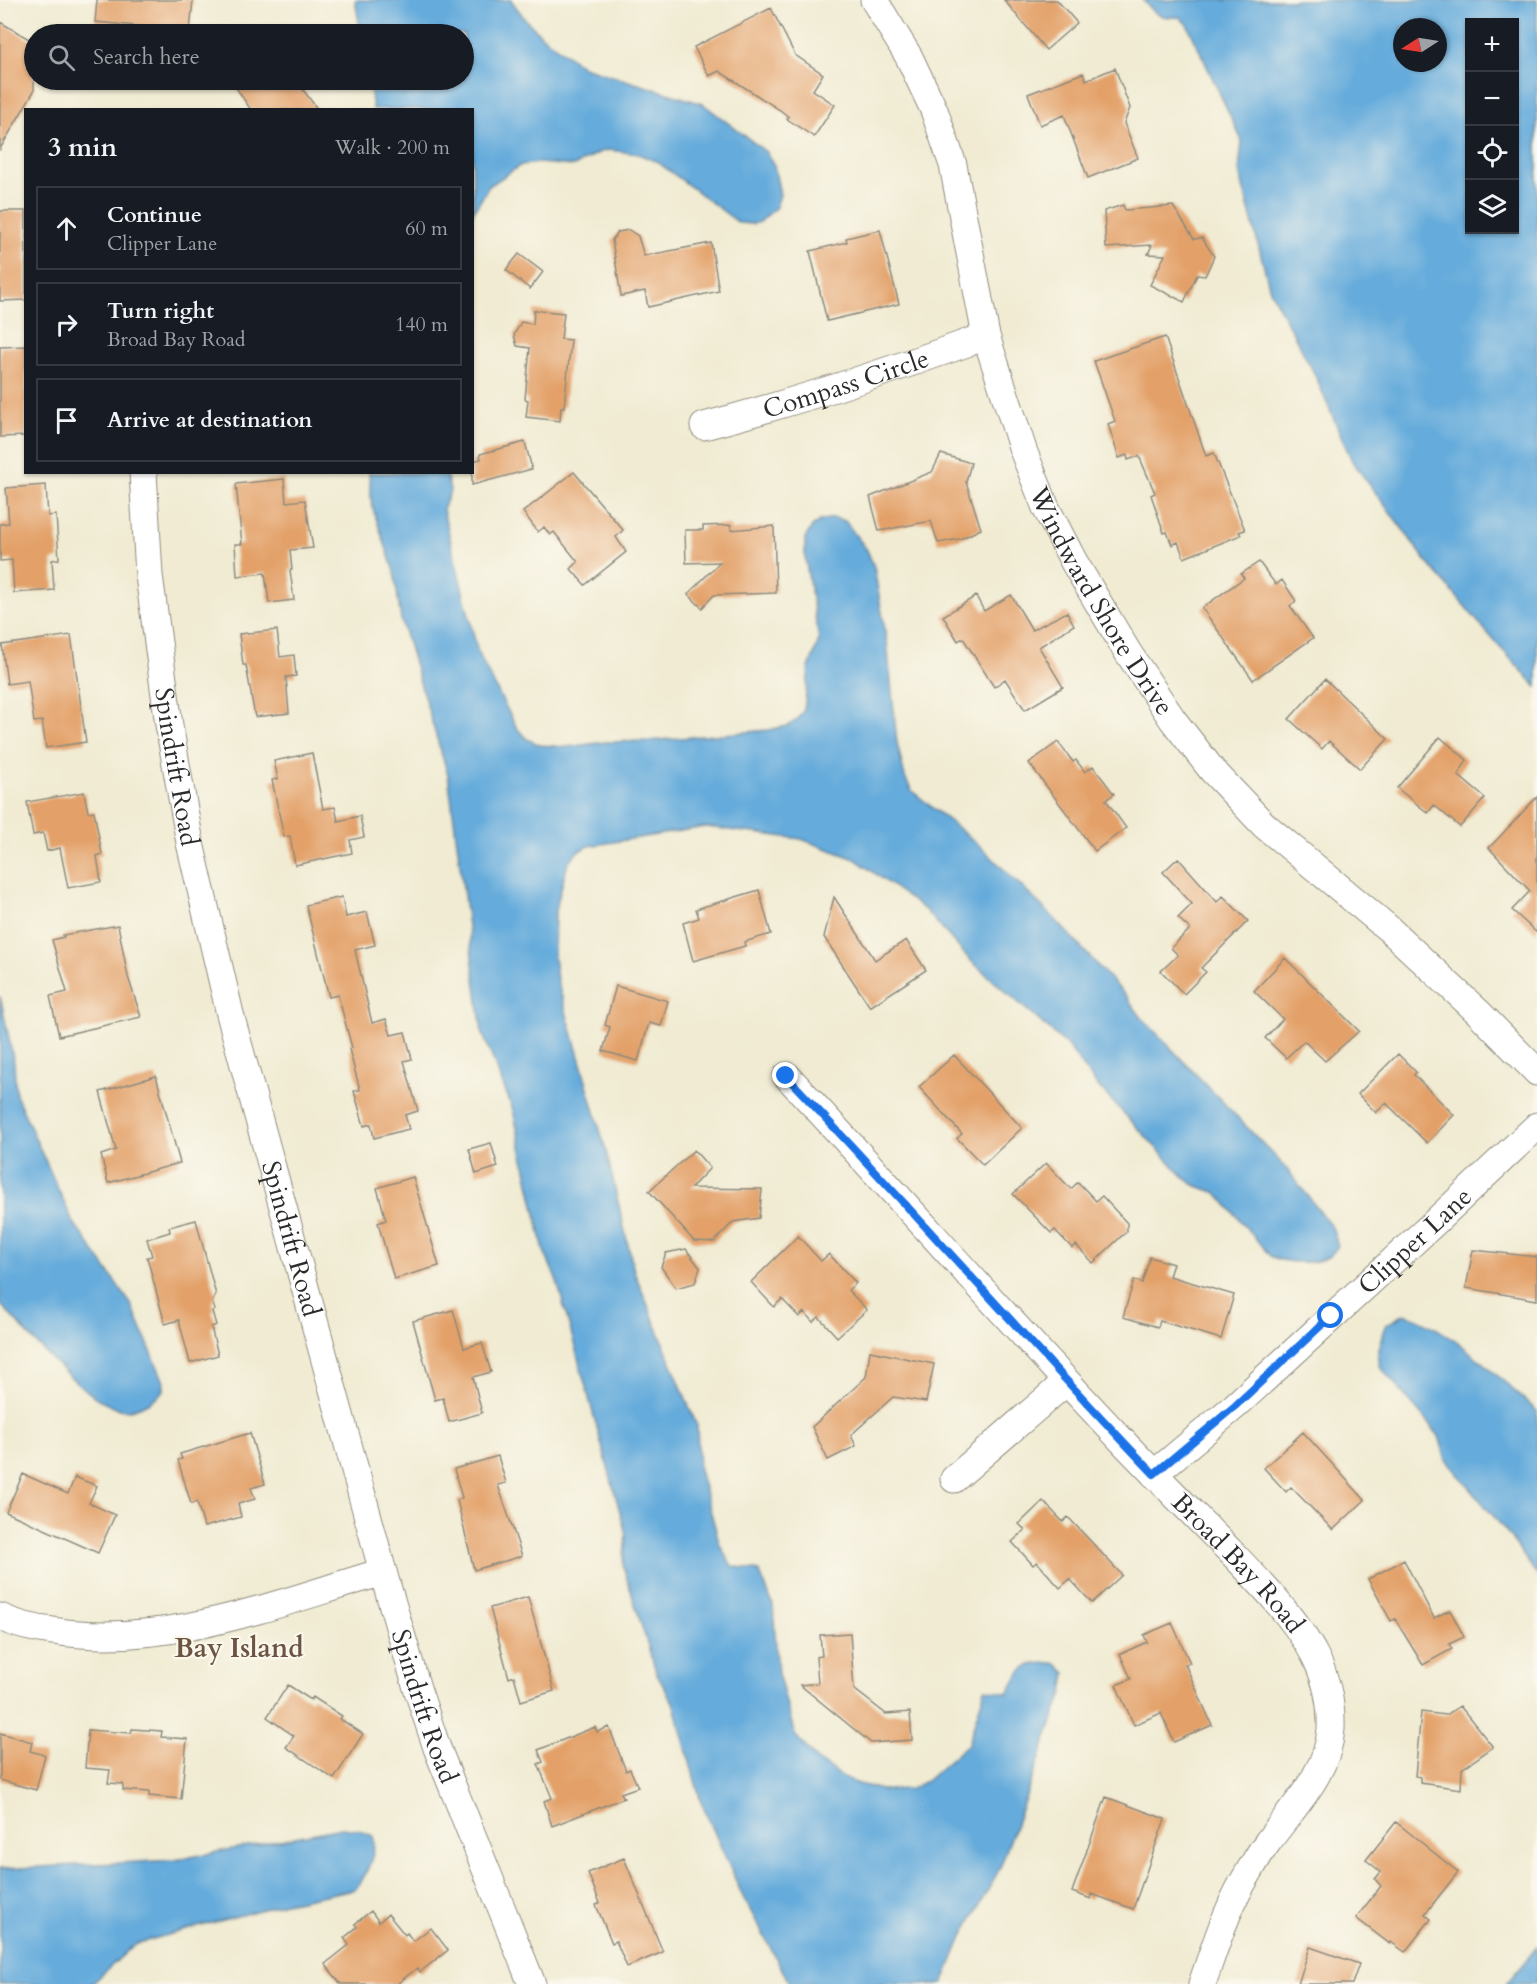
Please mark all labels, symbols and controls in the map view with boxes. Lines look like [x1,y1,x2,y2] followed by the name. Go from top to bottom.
[1393,18,1447,72] north arrow
[1465,18,1519,234] map controls
[1465,18,1519,72] button: +
[24,24,474,90] search box
[45,41,78,74] icon: search
[93,42,200,72] text: Search here
[1465,72,1519,126] button: −
[1465,126,1519,180] button: locate
[48,130,117,165] text: 3 min
[335,134,450,161] text: Walk · 200 m
[1465,180,1519,234] button: layers
[107,200,202,230] text: Continue
[50,212,83,245] icon: ahead
[405,215,448,242] text: 60 m
[107,230,217,257] text: Clipper Lane
[107,296,214,326] text: Turn right
[50,308,83,341] icon: right
[395,311,448,338] text: 140 m
[107,326,246,353] text: Broad Bay Road
[759,340,933,426] street label: Compass Circle
[50,404,83,437] icon: arrive
[107,405,312,435] text: Arrive at destination
[1021,480,1182,722] street label: Windward Shore Drive
[147,686,208,849] street label: Spindrift Road
[772,1062,798,1088] route end
[254,1157,330,1321] street label: Spindrift Road
[1350,1179,1479,1302] street label: Clipper Lane
[1317,1302,1343,1328] route start
[1164,1485,1313,1640] street label: Broad Bay Road
[383,1625,467,1788] street label: Spindrift Road
[174,1630,304,1667] district label: Bay Island

